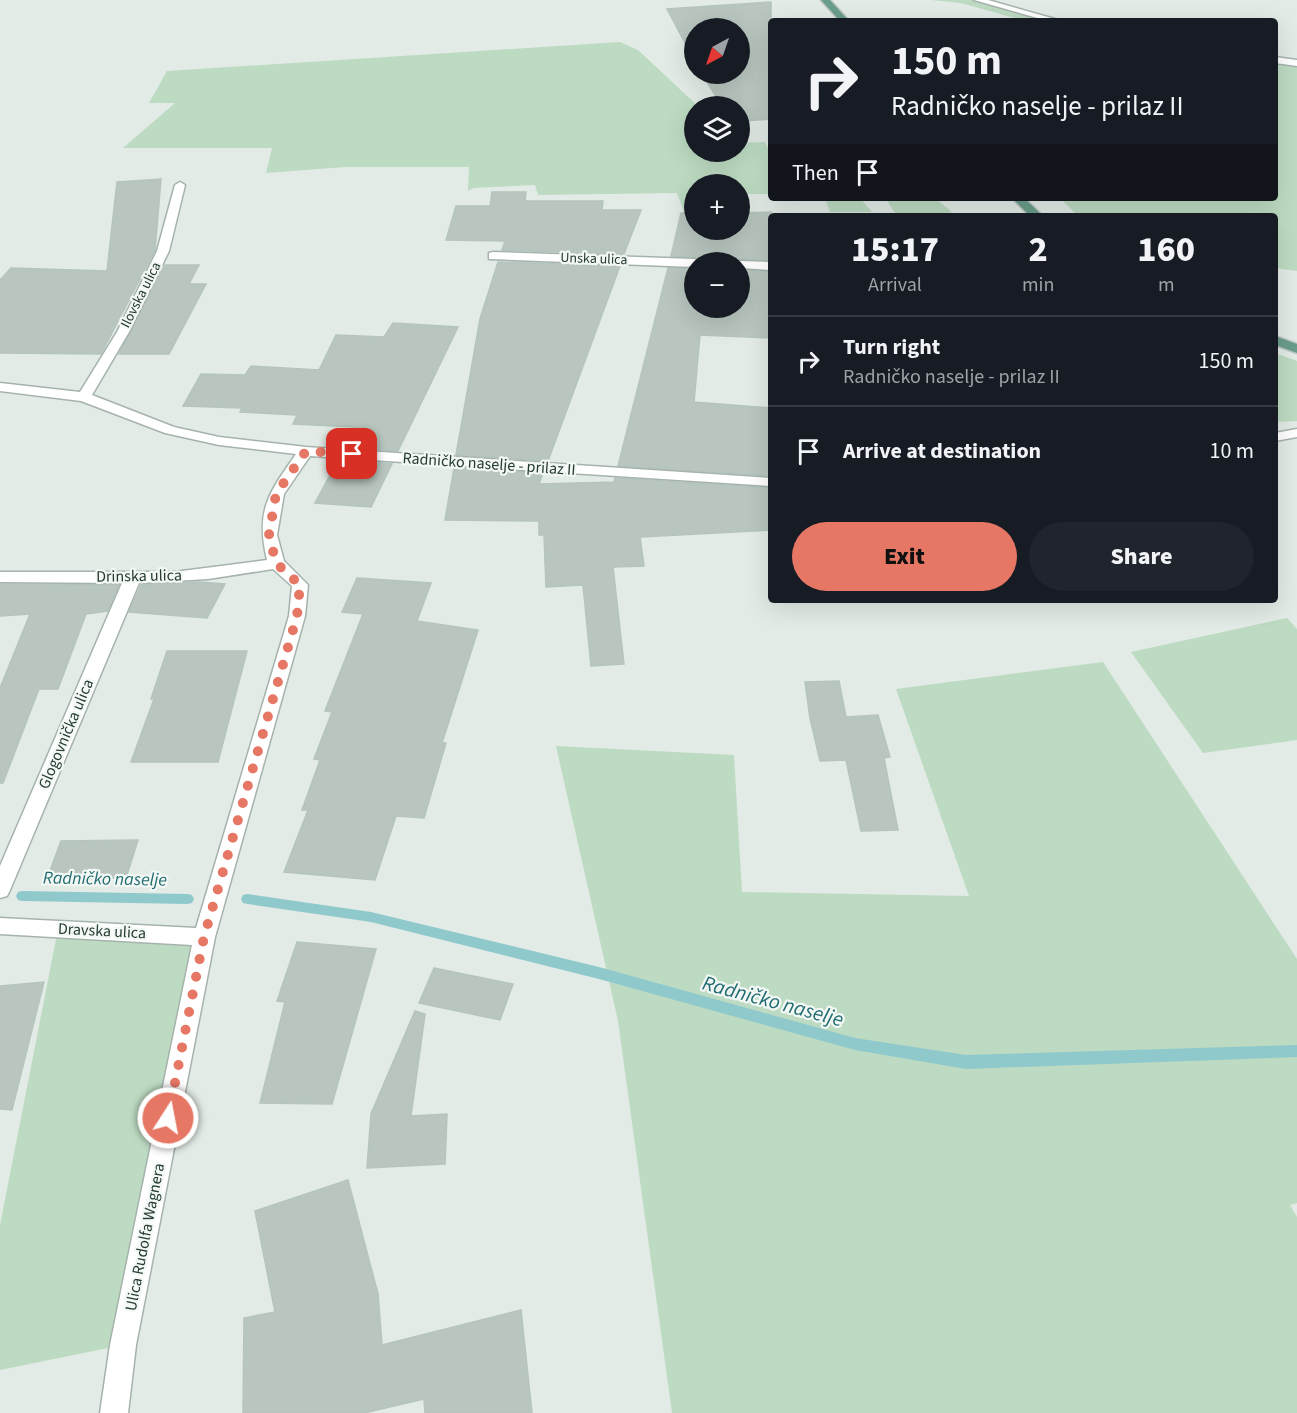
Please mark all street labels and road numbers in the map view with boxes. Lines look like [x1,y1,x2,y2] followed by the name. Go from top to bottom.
[560,248,628,270] street label: Unska ulica
[116,258,166,332] street label: Ilovska ulica
[402,447,576,481] street label: Radničko naselje - prilaz II
[96,564,182,588] street label: Drinska ulica
[33,676,99,792] street label: Glogovnička ulica
[57,918,147,944] street label: Dravska ulica
[120,1161,170,1313] street label: Ulica Rudolfa Wagnera

